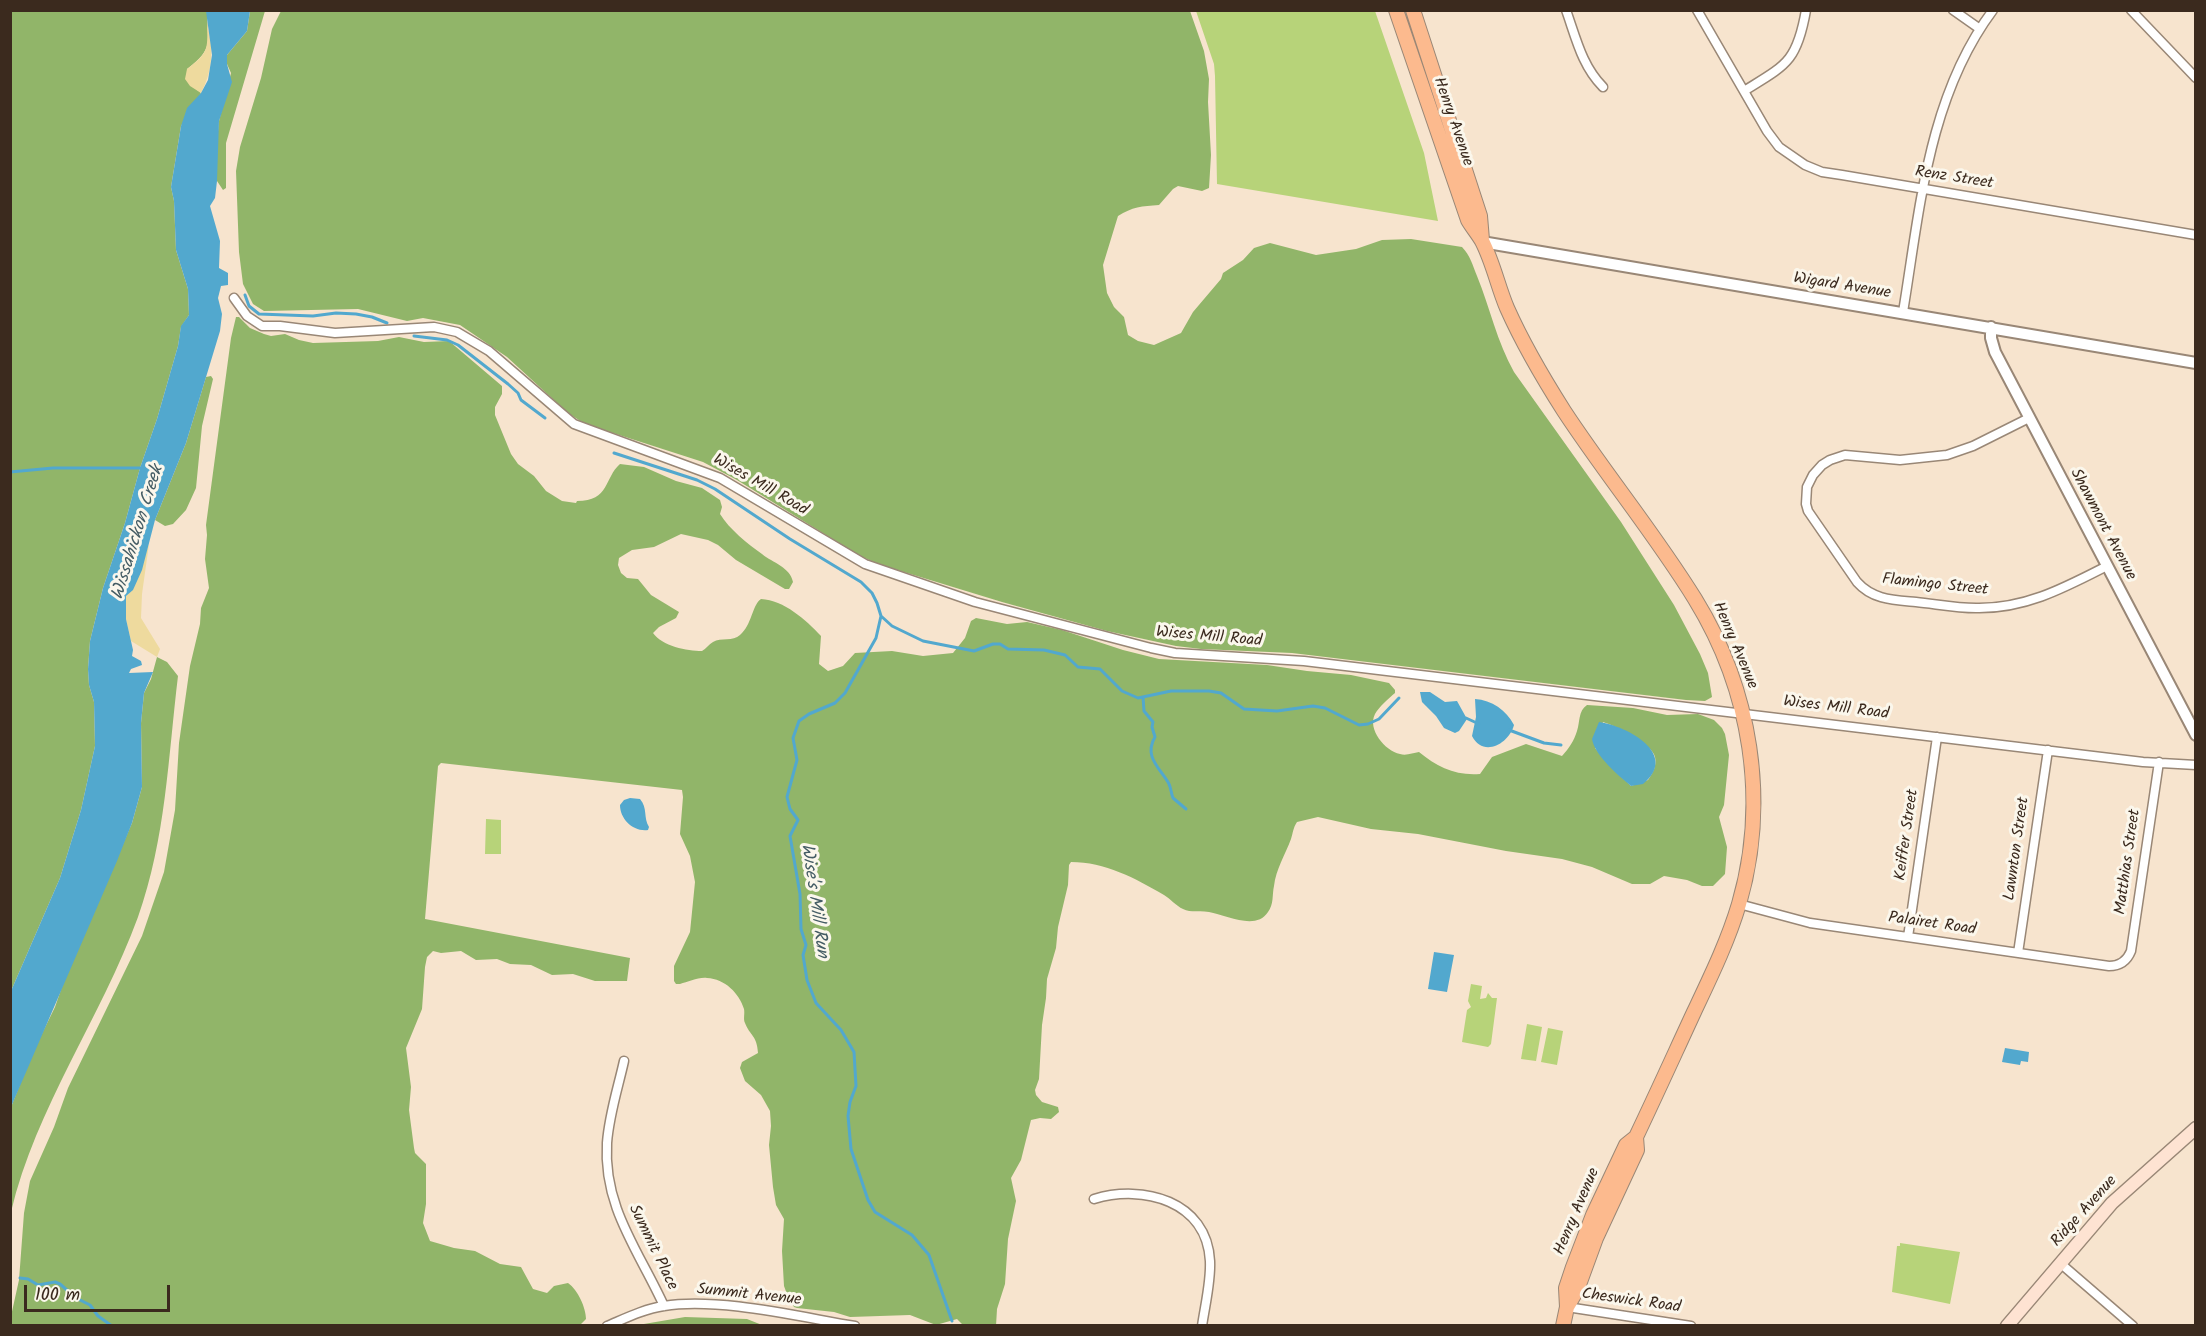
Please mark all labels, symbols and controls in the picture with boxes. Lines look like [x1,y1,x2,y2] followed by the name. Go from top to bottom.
[1428,75,1476,169] street label: Henry Avenue
[1913,163,1995,195] street label: Renz Street
[1792,270,1892,304] street label: Wigard Avenue
[709,451,811,521] street label: Wises Mill Road
[108,463,170,603] water label: Wissahickon Creek
[2065,466,2139,584] street label: Shawmont Avenue
[1881,571,1989,601] street label: Flamingo Street
[1707,600,1761,692] street label: Henry Avenue
[1155,624,1263,652] street label: Wises Mill Road
[1782,693,1890,725] street label: Wises Mill Road
[1892,788,1924,882] street label: Keiffer Street
[2001,796,2035,902] street label: Lawnton Street
[2112,808,2146,916] street label: Matthias Street
[794,843,832,959] water label: Wise's Mill Run
[1887,909,1977,941] street label: Palairet Road
[1551,1166,1605,1258] street label: Henry Avenue
[2048,1172,2122,1252] street label: Ridge Avenue
[623,1202,681,1294] street label: Summit Place
[27,1273,172,1311] scale bar
[35,1281,80,1310] text: 100 m
[696,1281,802,1311] street label: Summit Avenue
[1580,1286,1682,1318] street label: Cheswick Road

